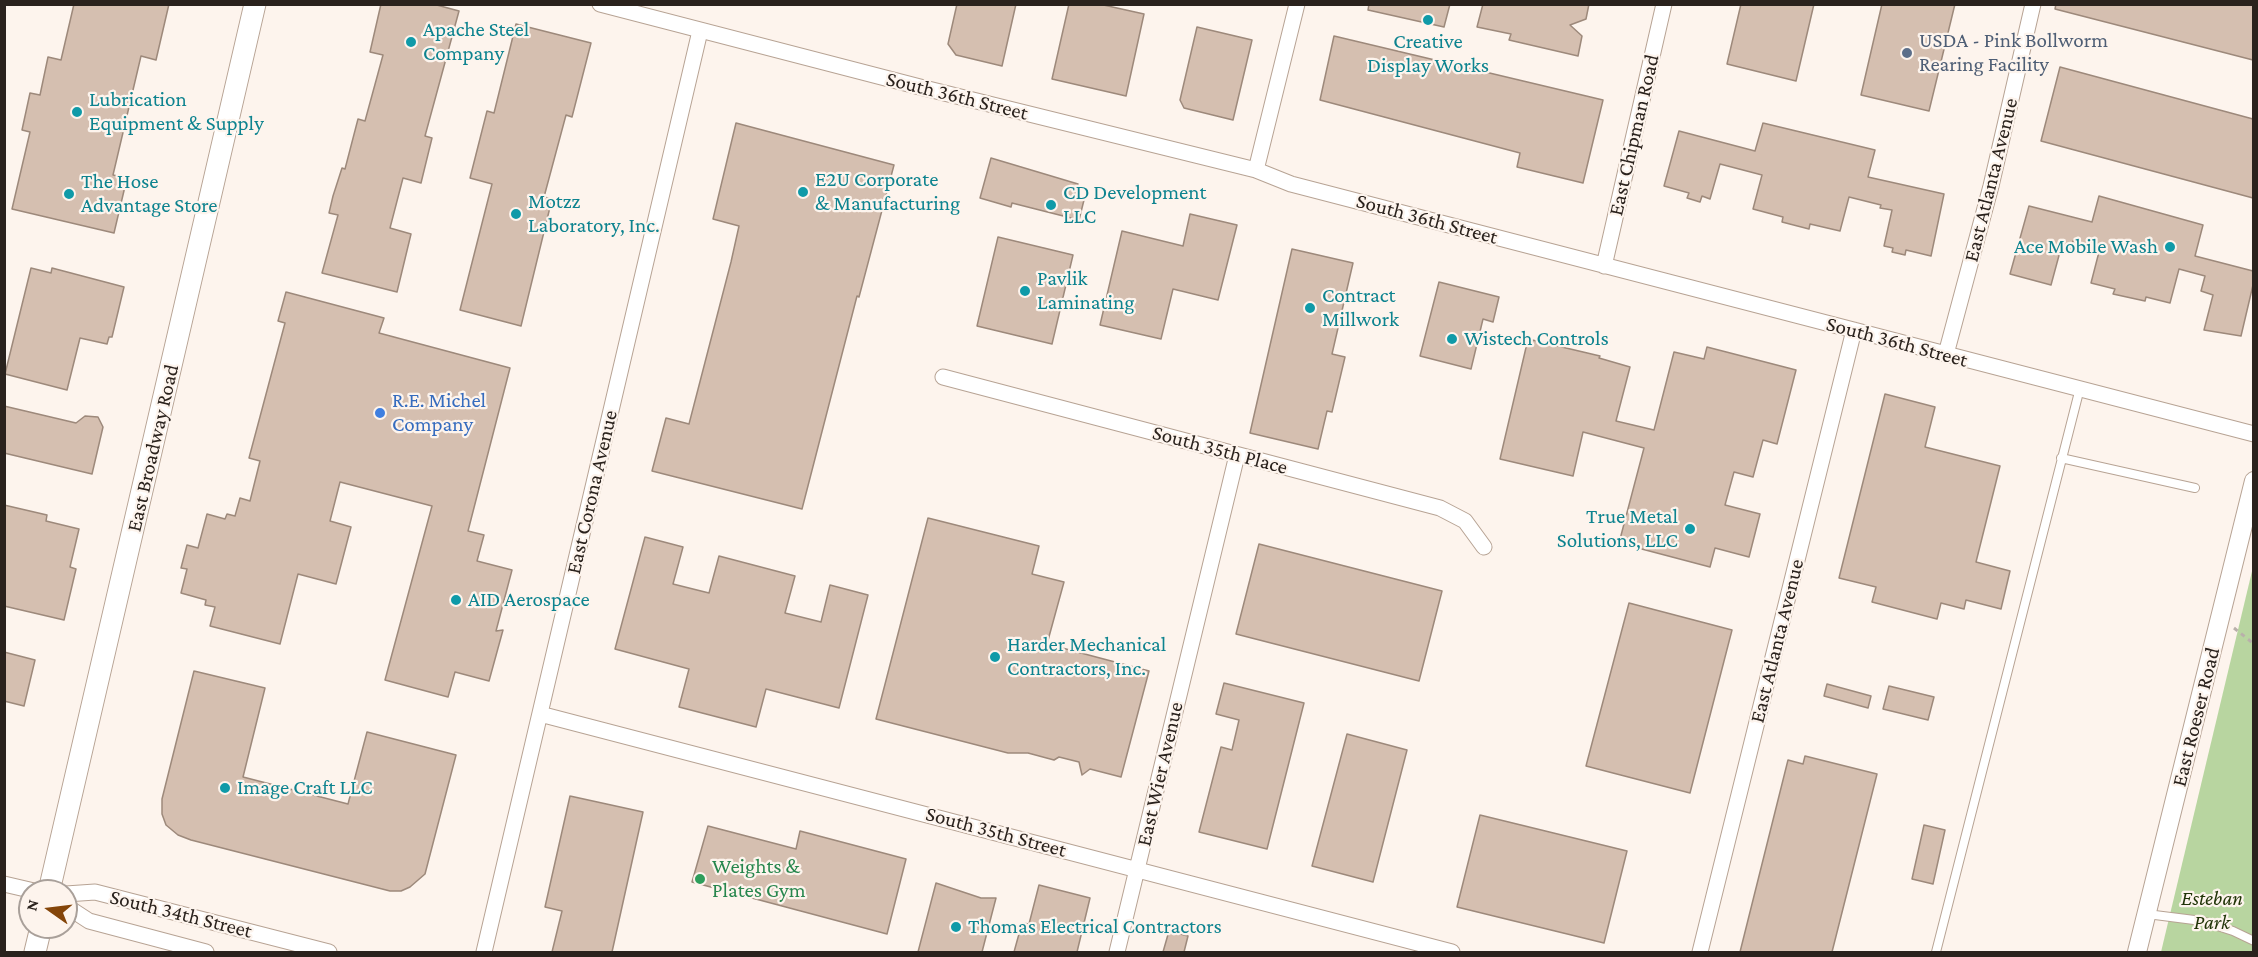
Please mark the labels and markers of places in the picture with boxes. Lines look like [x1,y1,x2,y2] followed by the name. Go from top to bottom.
[1421,13,1435,27] marker: Creative Display Works
[423,17,529,67] place label: Apache Steel Company
[1919,28,2108,78] place label: USDA - Pink Bollworm Rearing Facility
[1367,29,1489,79] place label: Creative Display Works
[404,35,418,49] marker: Apache Steel Company
[1900,46,1914,60] marker: USDA - Pink Bollworm Rearing Facility
[89,87,264,137] place label: Lubrication Equipment & Supply
[70,105,84,119] marker: Lubrication Equipment & Supply
[815,167,960,217] place label: E2U Corporate & Manufacturing
[81,169,218,219] place label: The Hose Advantage Store
[1063,180,1206,230] place label: CD Development LLC
[796,185,810,199] marker: E2U Corporate & Manufacturing
[62,187,76,201] marker: The Hose Advantage Store
[528,189,660,239] place label: Motzz Laboratory, Inc.
[1044,198,1058,212] marker: CD Development LLC
[509,207,523,221] marker: Motzz Laboratory, Inc.
[2014,234,2158,260] place label: Ace Mobile Wash
[2163,240,2177,254] marker: Ace Mobile Wash
[1037,266,1134,316] place label: Pavlik Laminating
[1322,283,1399,333] place label: Contract Millwork
[1018,284,1032,298] marker: Pavlik Laminating
[1303,301,1317,315] marker: Contract Millwork
[1464,326,1609,352] place label: Wistech Controls
[1445,332,1459,346] marker: Wistech Controls
[392,388,486,438] place label: R.E. Michel Company
[373,406,387,420] marker: R.E. Michel Company
[1557,504,1678,554] place label: True Metal Solutions, LLC
[1683,522,1697,536] marker: True Metal Solutions, LLC
[468,587,590,613] place label: AID Aerospace
[449,593,463,607] marker: AID Aerospace
[1007,632,1166,682] place label: Harder Mechanical Contractors, Inc.
[988,650,1002,664] marker: Harder Mechanical Contractors, Inc.
[237,775,373,801] place label: Image Craft LLC
[218,781,232,795] marker: Image Craft LLC
[712,854,806,904] place label: Weights & Plates Gym
[693,872,707,886] marker: Weights & Plates Gym
[968,914,1222,940] place label: Thomas Electrical Contractors
[949,920,963,934] marker: Thomas Electrical Contractors

